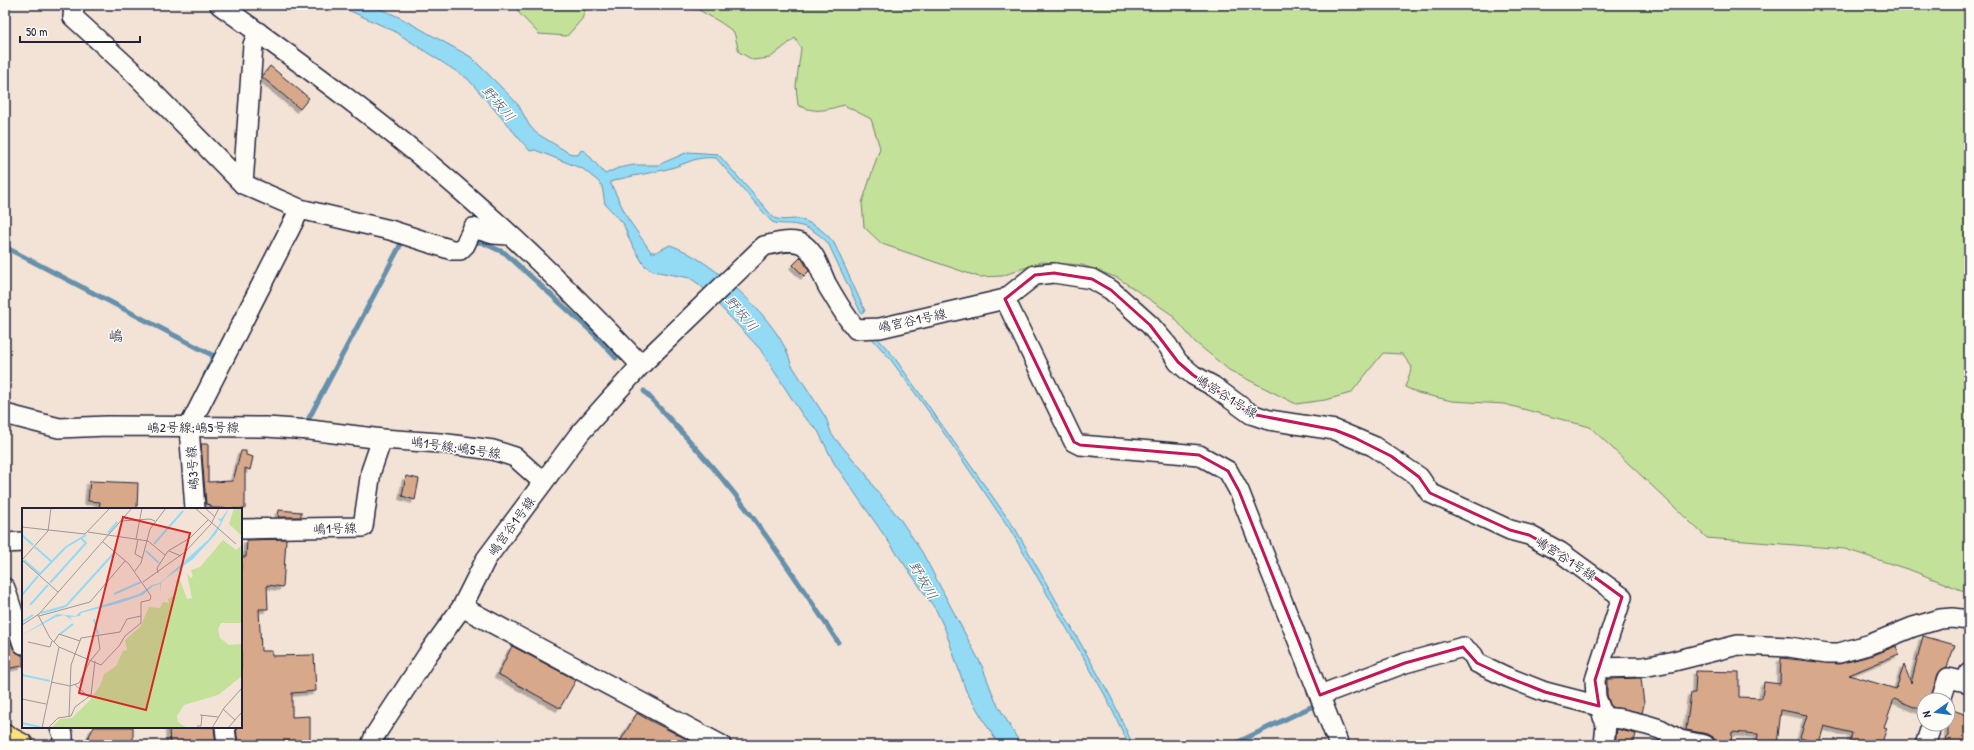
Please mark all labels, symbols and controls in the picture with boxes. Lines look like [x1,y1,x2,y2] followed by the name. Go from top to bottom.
[20,18,140,44] scale bar
[26,23,47,40] text: 50 m
[478,81,520,125] water label: 野坂川
[721,291,763,335] water label: 野坂川
[876,304,949,336] street label: 嶋宮谷1号線
[108,325,124,346] district label: 嶋
[1193,370,1262,423] street label: 嶋宮谷1号線
[147,418,240,436] street label: 嶋2号線;嶋5号線
[410,432,503,462] street label: 嶋1号線;嶋5号線
[181,444,203,491] street label: 嶋3号線
[483,492,539,559] street label: 嶋宮谷1号線
[22,508,242,728] inset map
[313,518,358,538] street label: 嶋1号線
[1532,531,1601,585] street label: 嶋宮谷1号線
[905,557,943,603] water label: 野坂川
[1916,692,1956,732] north arrow
[1919,710,1934,719] text: N

